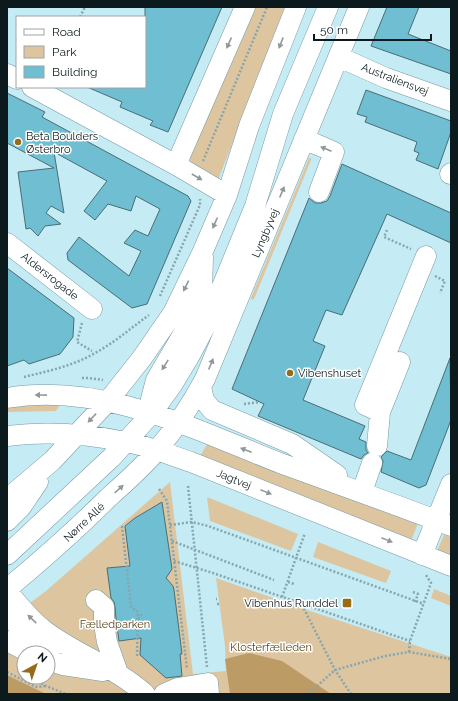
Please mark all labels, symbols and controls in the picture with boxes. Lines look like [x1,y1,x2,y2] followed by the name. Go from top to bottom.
[16,16,146,88] legend
[314,16,431,42] scale bar
[320,23,348,37] text: 50 m
[52,25,81,39] text: Road
[226,37,232,48] one-way arrow
[278,38,284,50] one-way arrow
[52,45,77,59] text: Park
[359,61,430,98] street label: Australiensvej
[52,65,98,79] text: Building
[26,130,98,156] place label: Beta Boulders Østerbro
[13,137,23,147] marker: Beta Boulders Østerbro
[321,146,332,152] one-way arrow
[191,174,203,181] one-way arrow
[280,186,286,198] one-way arrow
[249,207,282,260] street label: Lyngbyvej
[212,217,218,229] one-way arrow
[18,250,81,303] street label: Aldersrogade
[182,280,189,292] one-way arrow
[162,359,169,371] one-way arrow
[208,359,214,370] one-way arrow
[298,367,362,380] place label: Vibenshuset
[285,368,295,378] marker: Vibenshuset
[34,392,47,398] one-way arrow
[87,413,97,423] one-way arrow
[240,446,252,452] one-way arrow
[215,467,253,492] street label: Jagtvej
[114,484,124,494] one-way arrow
[260,489,272,495] one-way arrow
[61,500,108,545] street label: Nørre Allé
[381,538,393,544] one-way arrow
[244,597,338,610] place label: Vibenhus Runddel
[341,597,353,609] marker: Vibenhus Runddel
[27,615,38,624] one-way arrow
[80,618,150,631] park label: Fælledparken
[230,641,312,654] park label: Klosterfælleden
[16,645,56,685] north arrow
[35,650,50,665] text: N

